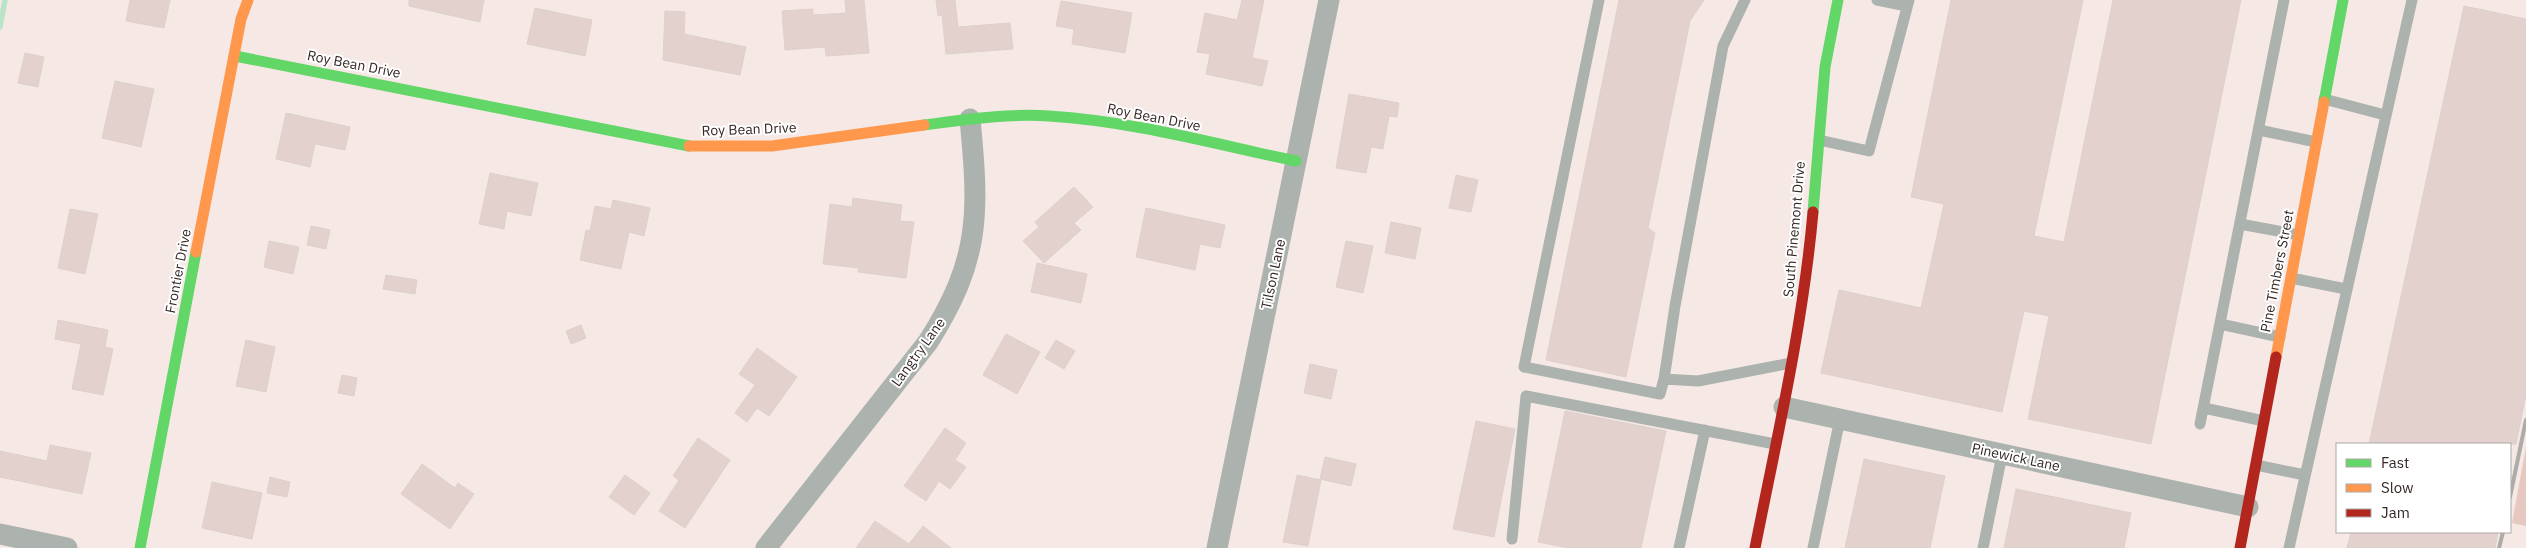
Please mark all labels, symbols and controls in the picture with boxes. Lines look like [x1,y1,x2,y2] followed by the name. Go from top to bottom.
[306,46,403,82] street label: Roy Bean Drive
[1106,99,1203,135] street label: Roy Bean Drive
[701,118,797,140] street label: Roy Bean Drive
[1779,160,1809,298] street label: South Pinemont Drive
[2256,208,2298,334] street label: Pine Timbers Street
[161,227,195,315] street label: Frontier Drive
[1257,237,1289,311] street label: Tilson Lane
[887,314,949,390] street label: Langtry Lane
[1970,439,2062,475] street label: Pinewick Lane
[2336,443,2511,533] legend
[2381,453,2409,472] text: Fast
[2381,478,2414,497] text: Slow
[2381,503,2410,522] text: Jam

